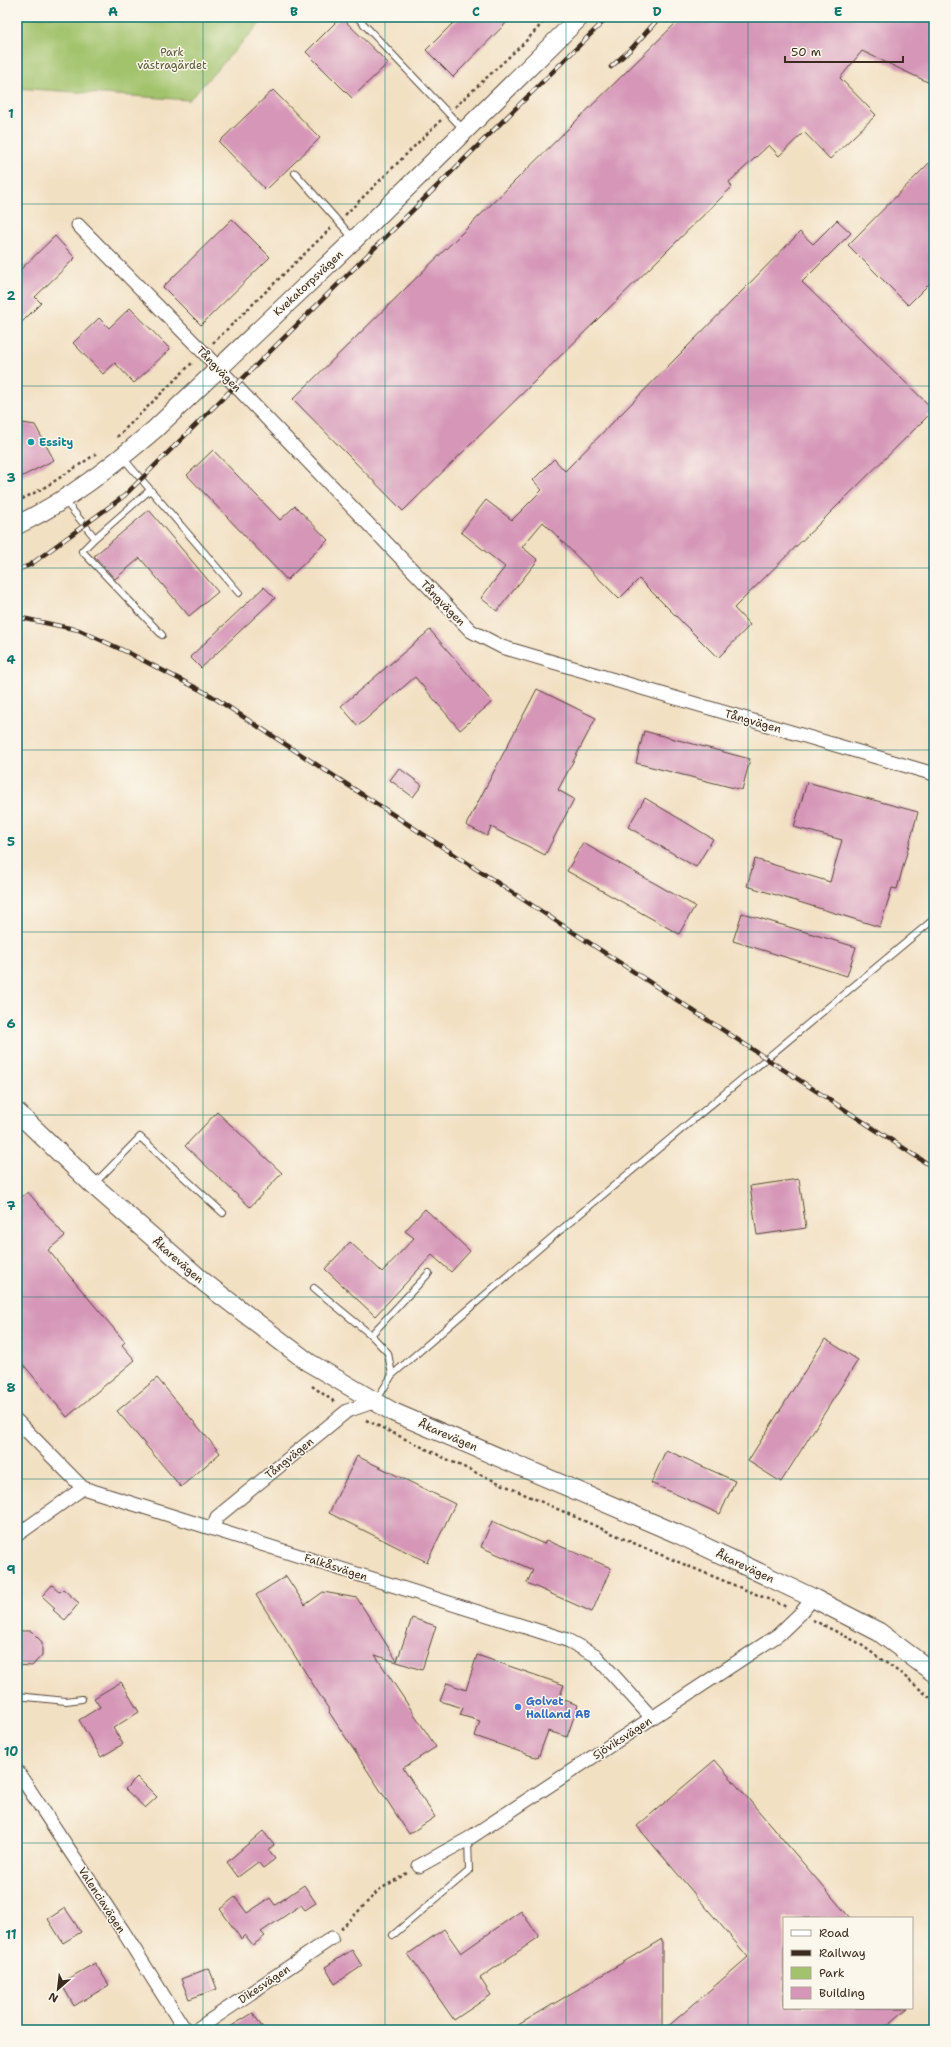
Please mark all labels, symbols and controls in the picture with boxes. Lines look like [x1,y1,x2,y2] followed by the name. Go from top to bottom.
[108,3,118,20] text: A
[290,3,298,20] text: B
[472,3,480,20] text: C
[652,3,662,20] text: D
[834,3,843,20] text: E
[785,38,903,64] scale bar
[791,44,821,60] text: 50 m
[137,45,207,73] park label: Park västragärdet
[8,105,14,122] text: 1
[270,247,347,320] street label: Kvekatorpsvägen
[6,287,16,304] text: 2
[193,343,244,396] street label: Tångvägen
[39,435,73,450] place label: Essity
[26,437,36,447] marker: Essity
[6,469,16,486] text: 3
[417,577,468,630] street label: Tångvägen
[6,651,16,668] text: 4
[723,706,783,737] street label: Tångvägen
[7,833,15,850] text: 5
[6,1015,16,1032] text: 6
[6,1197,16,1214] text: 7
[149,1233,207,1287] street label: Åkarevägen
[6,1379,16,1396] text: 8
[416,1415,480,1455] street label: Åkarevägen
[262,1434,317,1483] street label: Tångvägen
[713,1545,777,1587] street label: Åkarevägen
[302,1550,370,1585] street label: Falkåsvägen
[6,1561,16,1578] text: 9
[526,1694,590,1722] place label: Golvet Halland AB
[513,1702,523,1712] marker: Golvet Halland AB
[590,1714,655,1763] street label: Sjöviksvägen
[4,1743,18,1760] text: 10
[75,1864,129,1936] street label: Valenciavägen
[783,1917,913,2009] legend
[819,1925,850,1941] text: Road
[5,1926,17,1943] text: 11
[819,1945,866,1961] text: Railway
[235,1961,293,2007] street label: Dikesvägen
[819,1965,845,1981] text: Park
[38,1969,78,2009] north arrow
[819,1985,865,2001] text: Building
[46,1989,61,2006] text: N

